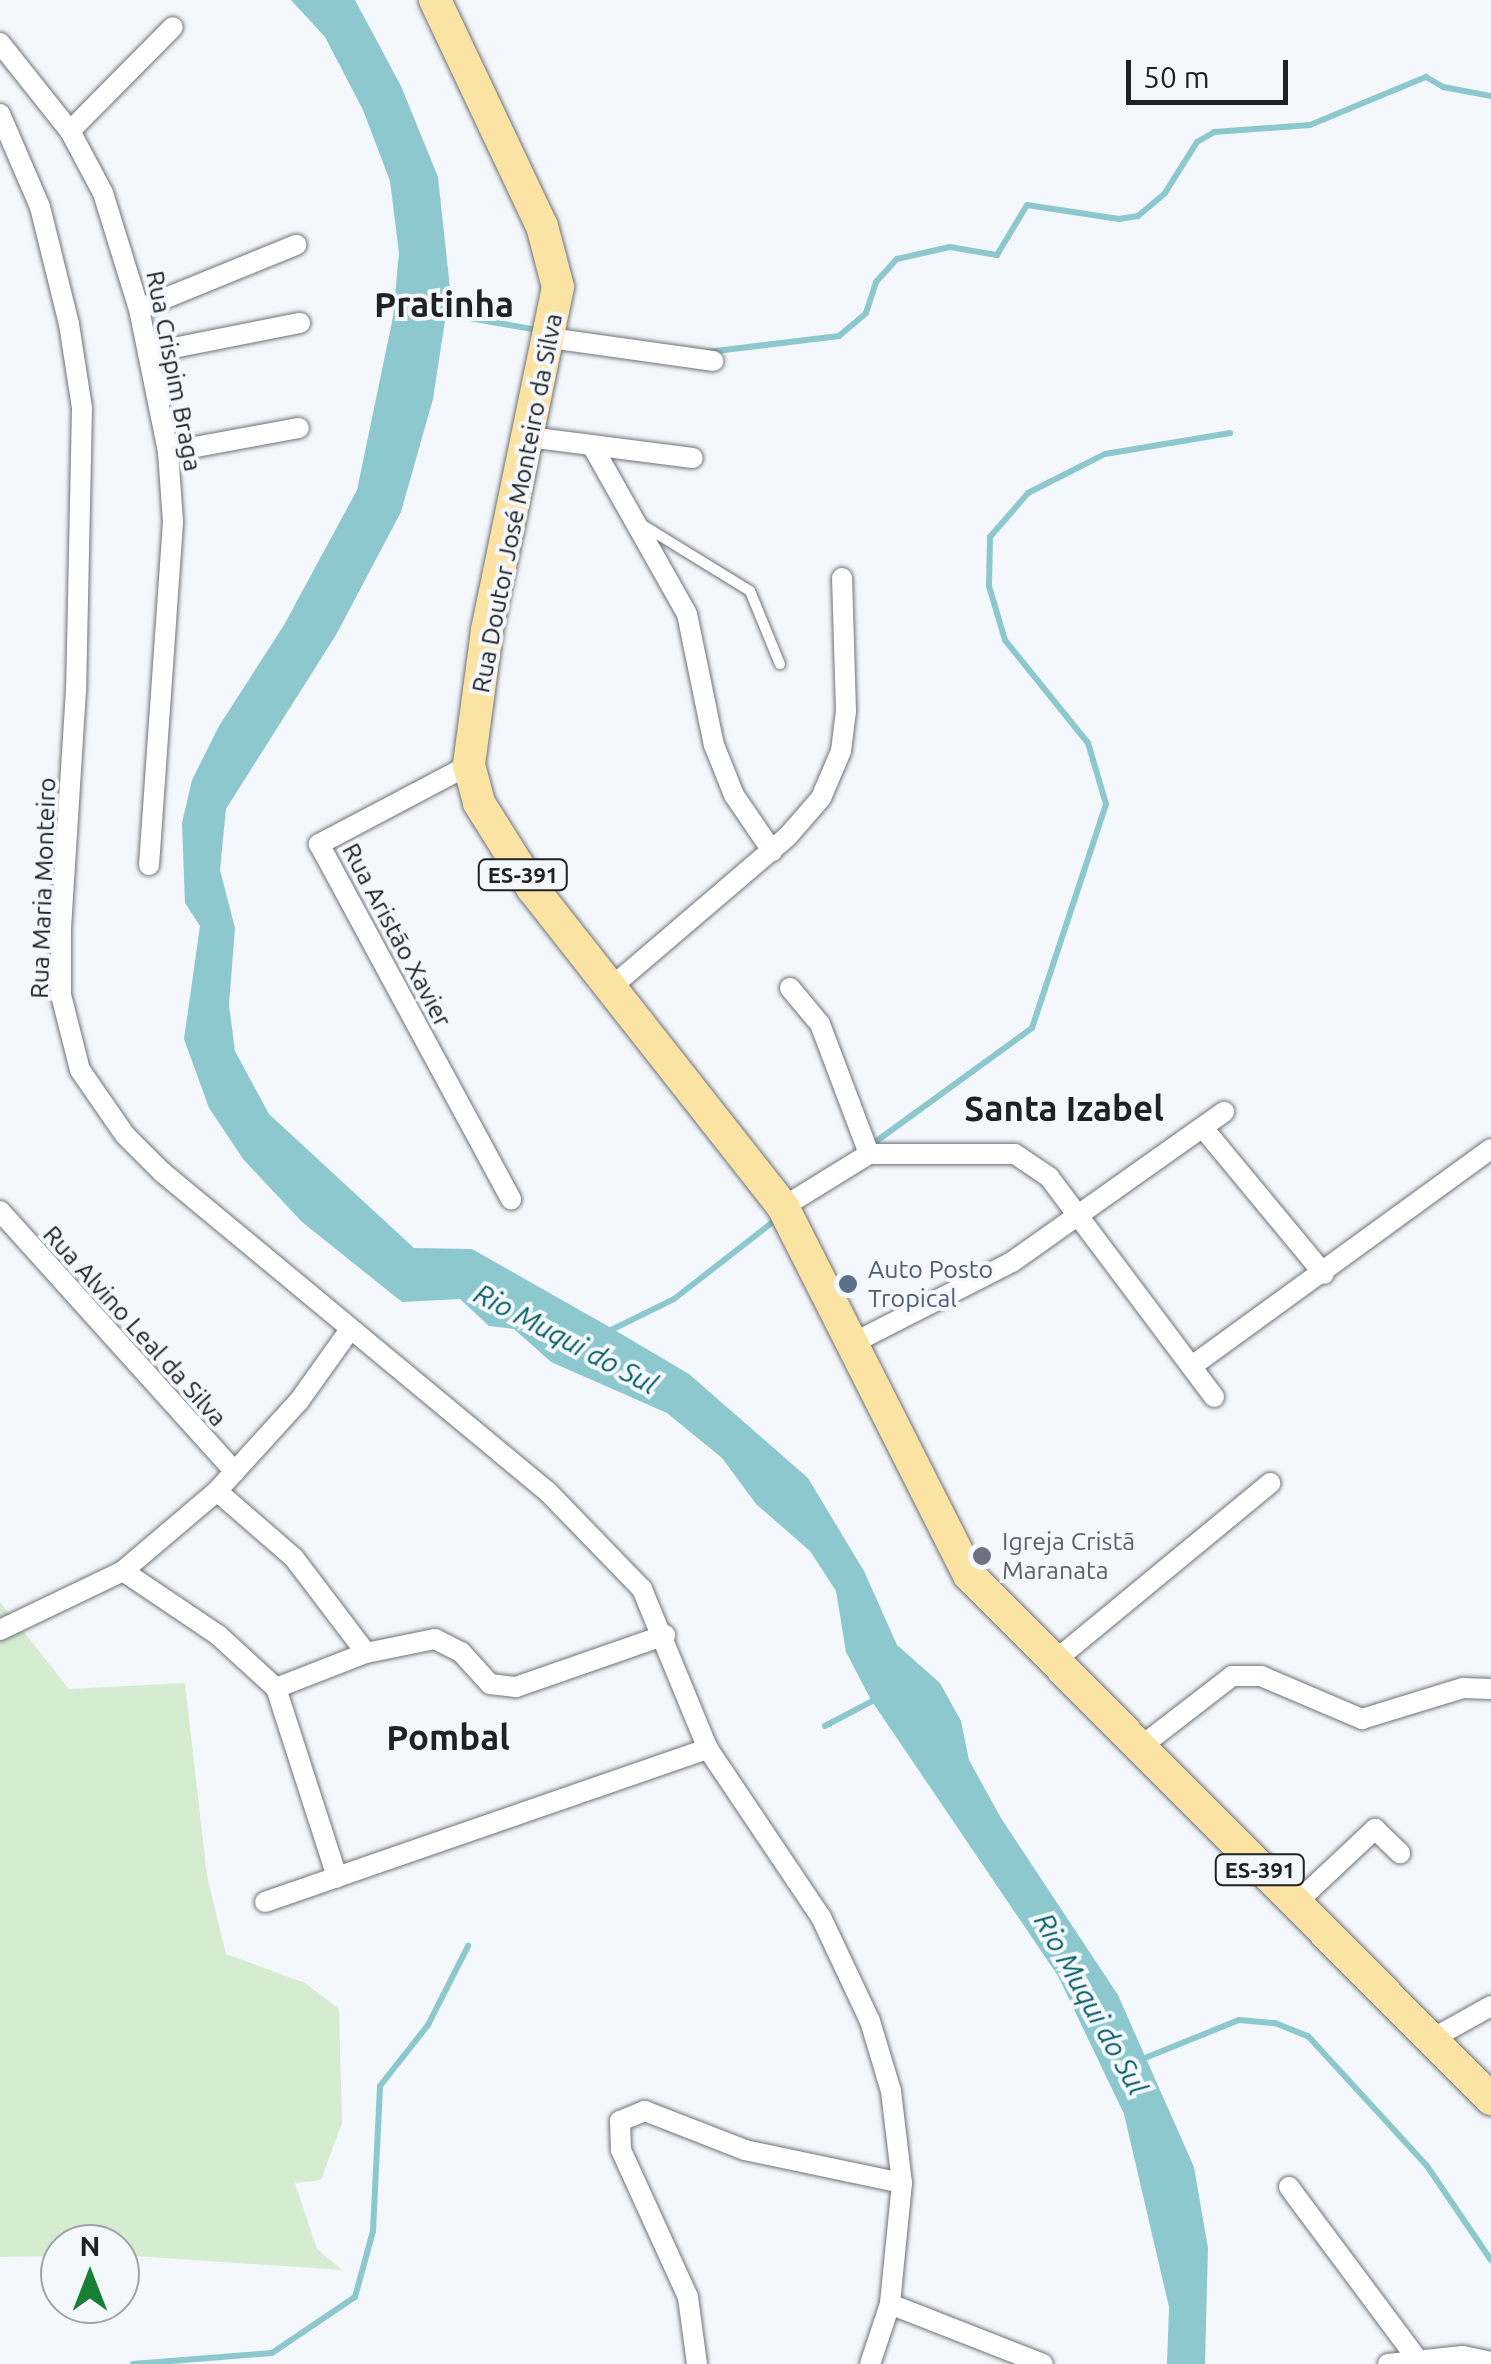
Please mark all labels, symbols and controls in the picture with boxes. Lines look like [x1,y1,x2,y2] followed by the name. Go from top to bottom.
[1131,40,1294,102] scale bar
[1143,60,1210,94] text: 50 m
[140,268,208,474] street label: Rua Crispim Braga
[374,283,514,325] district label: Pratinha
[465,311,569,695] street label: Rua Doutor José Monteiro da Silva
[24,777,62,999] street label: Rua Maria Monteiro
[336,838,458,1032] street label: Rua Aristão Xavier
[476,858,570,892] road number: ES-391
[964,1087,1164,1129] district label: Santa Izabel
[37,1219,233,1433] street label: Rua Alvino Leal da Silva
[868,1255,993,1314] place label: Auto Posto Tropical
[837,1273,859,1295] marker: Auto Posto Tropical
[469,1277,663,1401] water label: Rio Muqui do Sul
[1002,1527,1135,1586] place label: Igreja Cristã Maranata
[971,1545,993,1567] marker: Igreja Cristã Maranata
[386,1716,510,1758] district label: Pombal
[1212,1853,1308,1887] road number: ES-391
[1027,1907,1155,2101] water label: Rio Muqui do Sul
[40,2224,140,2324] north arrow
[80,2230,100,2261] text: N

